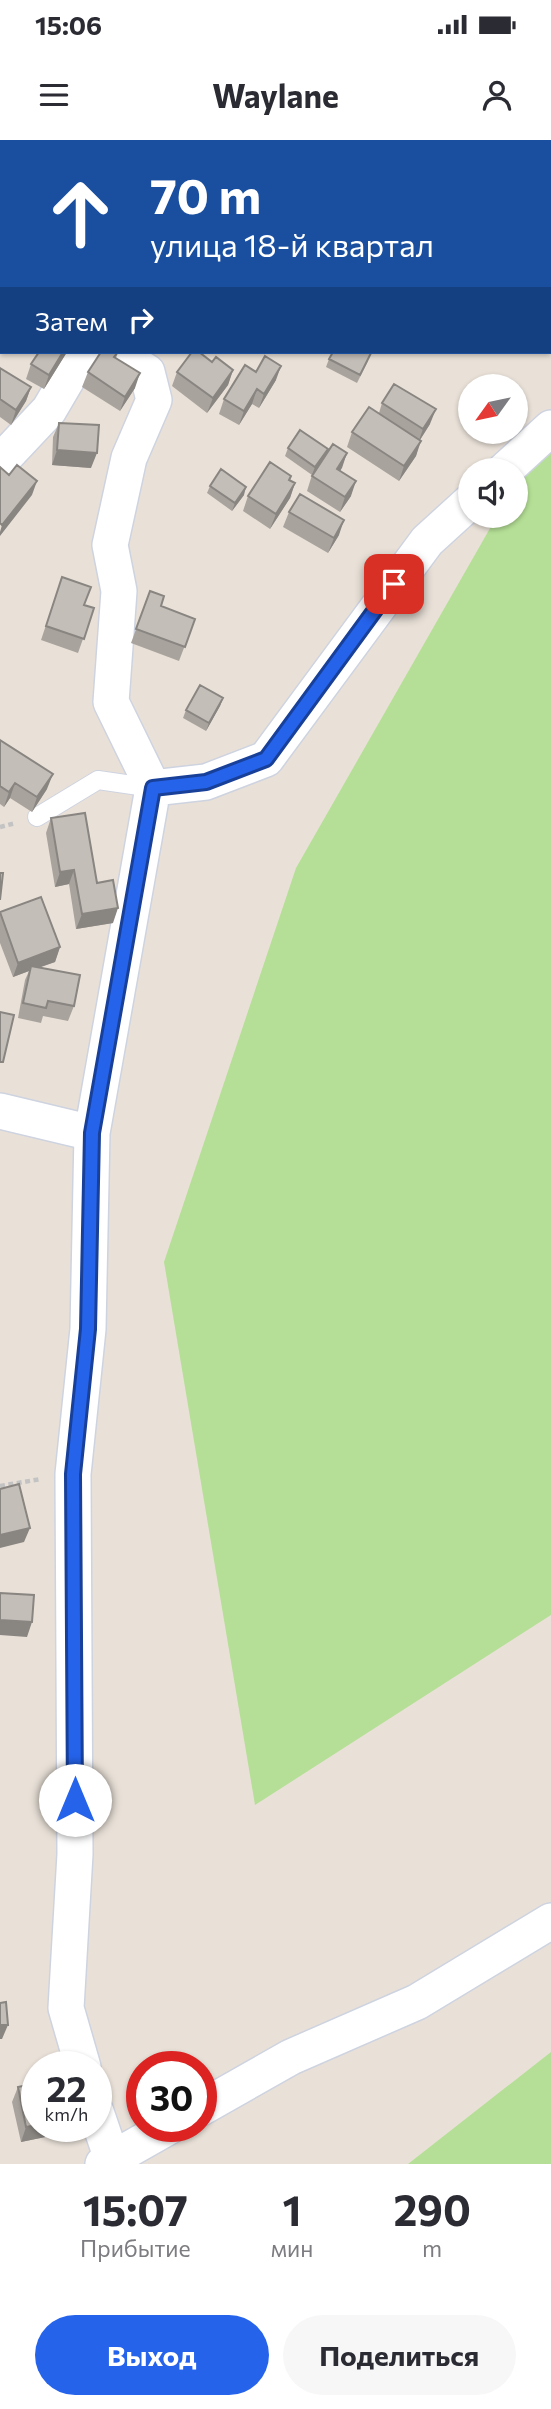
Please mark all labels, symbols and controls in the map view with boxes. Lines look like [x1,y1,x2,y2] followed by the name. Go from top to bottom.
[35,9,102,40] text: 15:06
[212,75,339,115] text: Waylane
[35,76,73,114] icon: menu
[478,76,516,114] icon: person
[150,164,261,224] text: 70 m
[35,168,126,259] icon: ahead
[150,224,434,264] text: улица 18-й квартал
[122,301,160,339] icon: right
[35,305,108,336] text: Затем
[458,374,528,444] north arrow
[458,374,528,528] map controls
[458,458,528,528] button: sound
[364,554,424,614] pin
[375,565,413,603] icon: arrive
[38,1763,112,1837] position arrow
[126,2051,217,2142] speed limit sign: 30
[47,2066,86,2109] text: 22
[45,2103,88,2125] text: km/h
[83,2183,188,2235] text: 15:07
[283,2183,302,2235] text: 1
[393,2183,471,2235] text: 290
[80,2234,191,2262] text: Прибытие
[271,2234,313,2262] text: мин
[422,2234,442,2262] text: m
[35,2315,269,2395] button: Выход
[283,2315,516,2395] button: Поделиться

